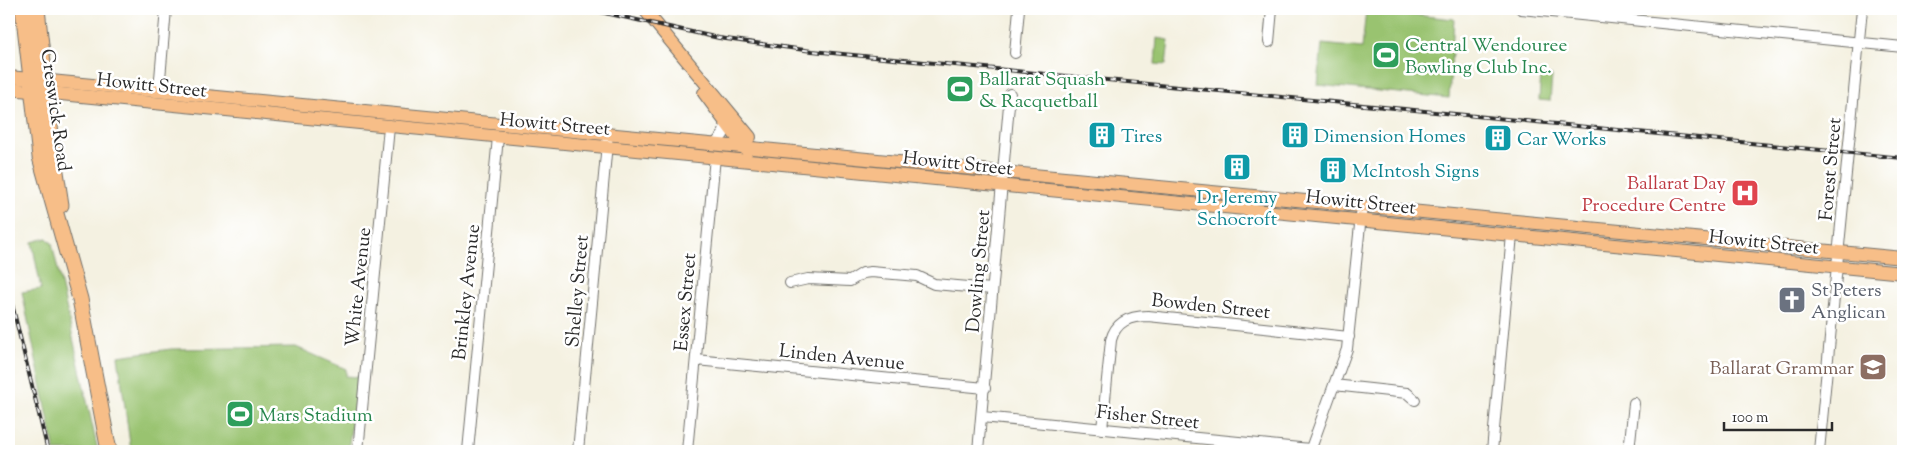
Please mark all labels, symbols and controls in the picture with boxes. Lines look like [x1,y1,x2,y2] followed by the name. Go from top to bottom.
[1405,33,1567,82] place label: Central Wendouree Bowling Club Inc.
[1371,40,1401,70] sports icon: Central Wendouree Bowling Club Inc.
[33,47,77,174] street label: Creswick Road
[95,67,209,106] street label: Howitt Street
[979,67,1105,116] place label: Ballarat Squash & Racquetball
[945,74,975,104] sports icon: Ballarat Squash & Racquetball
[499,107,611,144] street label: Howitt Street
[1814,116,1850,222] street label: Forest Street
[1087,120,1117,150] building icon: Tires
[1280,120,1310,150] building icon: Dimension Homes
[1483,123,1513,153] building icon: Car Works
[1121,124,1162,151] place label: Tires
[1314,124,1466,151] place label: Dimension Homes
[1517,127,1606,154] place label: Car Works
[901,145,1015,184] street label: Howitt Street
[1222,152,1252,182] building icon: Dr Jeremy Schocroft
[1318,155,1348,185] building icon: McIntosh Signs
[1352,159,1479,186] place label: McIntosh Signs
[1582,171,1727,220] place label: Ballarat Day Procedure Centre
[1730,178,1760,208] hospital icon: Ballarat Day Procedure Centre
[1304,184,1418,223] street label: Howitt Street
[1196,185,1278,234] place label: Dr Jeremy Schocroft
[961,208,998,334] street label: Dowling Street
[447,223,488,362] street label: Brinkley Avenue
[1707,224,1821,263] street label: Howitt Street
[340,226,379,349] street label: White Avenue
[560,233,597,348] street label: Shelley Street
[669,251,704,353] street label: Essex Street
[1811,278,1886,327] place label: St Peters Anglican
[1777,285,1807,315] church icon: St Peters Anglican
[1150,288,1272,327] street label: Bowden Street
[778,338,906,379] street label: Linden Avenue
[1858,352,1888,382] school or university icon: Ballarat Grammar
[1709,356,1854,383] place label: Ballarat Grammar
[225,399,255,429] sports icon: Mars Stadium
[1095,400,1201,437] street label: Fisher Street
[1724,400,1832,432] scale bar
[259,403,373,430] place label: Mars Stadium
[1732,408,1769,429] text: 100 m

